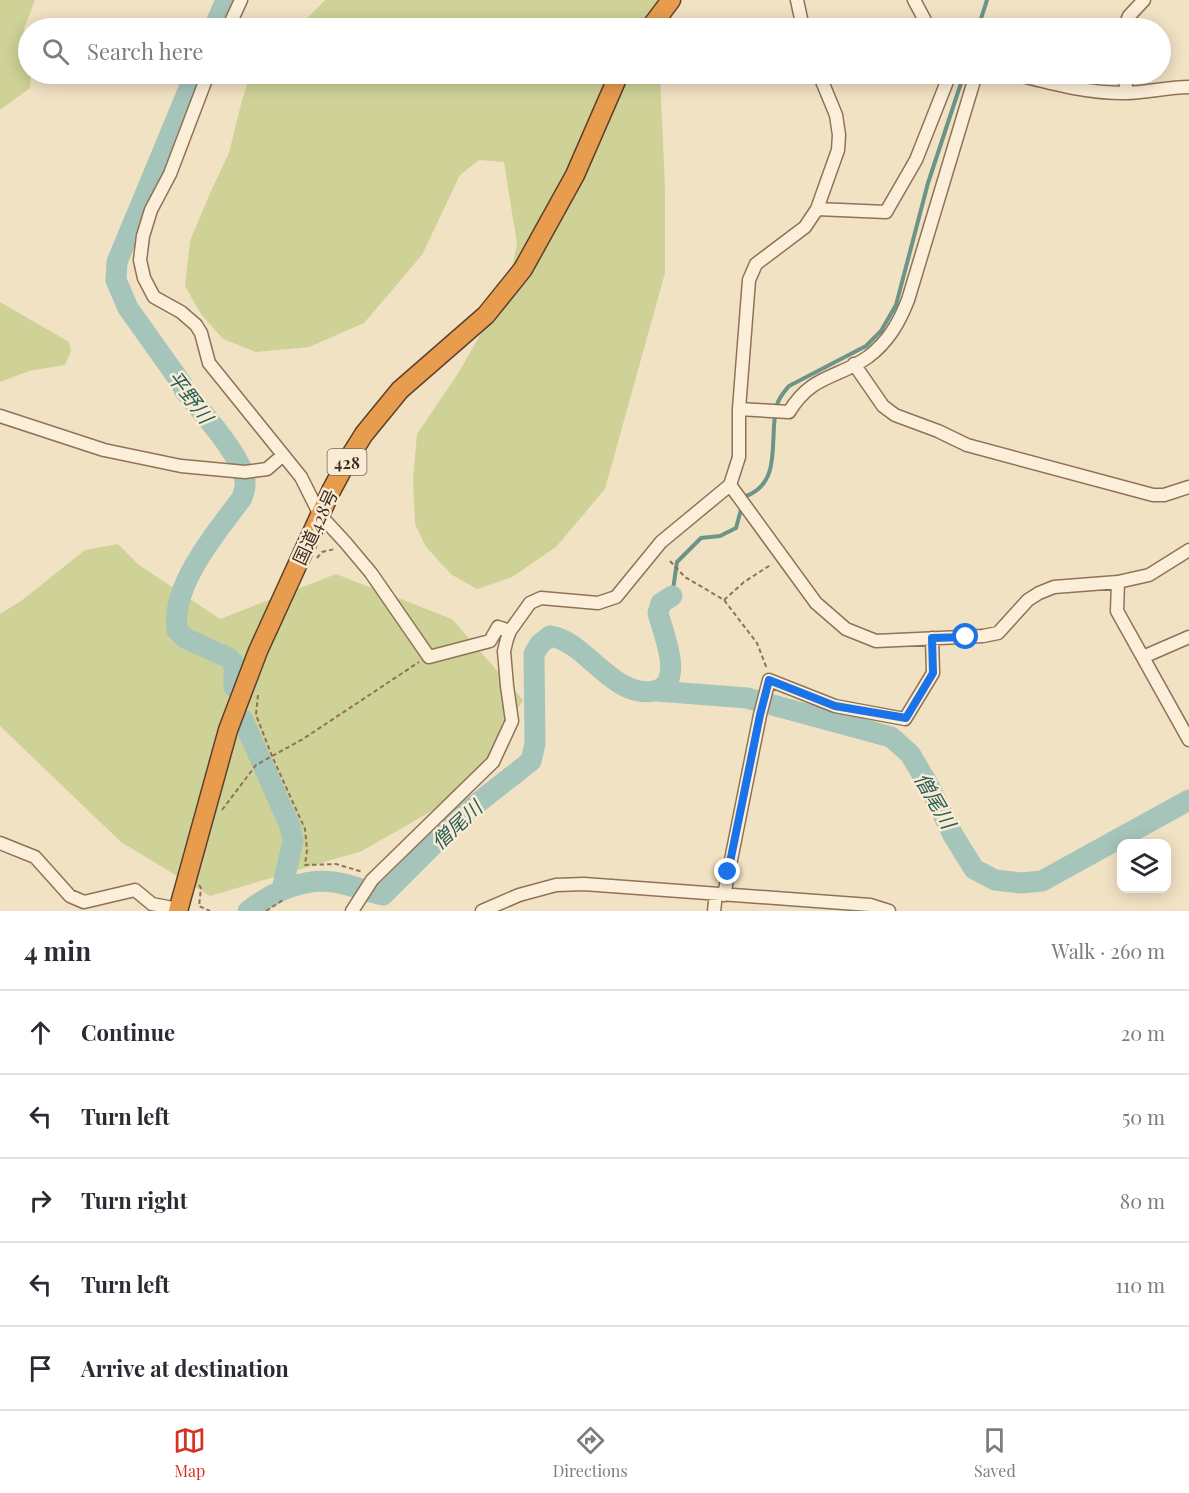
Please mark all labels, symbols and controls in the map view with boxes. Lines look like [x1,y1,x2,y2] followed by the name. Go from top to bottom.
[18,18,1171,84] search box
[39,35,72,68] icon: search
[87,36,203,66] text: Search here
[162,364,221,430] water label: 平野川
[328,449,366,475] road number: 428
[287,485,343,569] street label: 国道428号
[952,623,978,649] route start
[909,767,964,834] water label: 僧尾川
[425,792,489,854] water label: 僧尾川
[1117,839,1171,893] map controls
[1117,839,1171,893] button: layers
[714,858,740,884] route end
[24,933,91,968] text: 4 min
[1052,937,1165,964] text: Walk · 260 m
[24,1016,57,1049] icon: ahead
[81,1017,175,1047] text: Continue
[1121,1019,1165,1046] text: 20 m
[24,1100,57,1133] icon: left
[81,1101,170,1131] text: Turn left
[1122,1103,1165,1130] text: 50 m
[24,1184,57,1217] icon: right
[81,1185,187,1215] text: Turn right
[1120,1187,1165,1214] text: 80 m
[24,1268,57,1301] icon: left
[81,1269,170,1299] text: Turn left
[1115,1271,1165,1298] text: 110 m
[24,1352,57,1385] icon: arrive
[81,1353,289,1383] text: Arrive at destination
[173,1424,206,1481] tab: Map
[553,1424,628,1481] tab: Directions
[974,1424,1016,1481] tab: Saved

